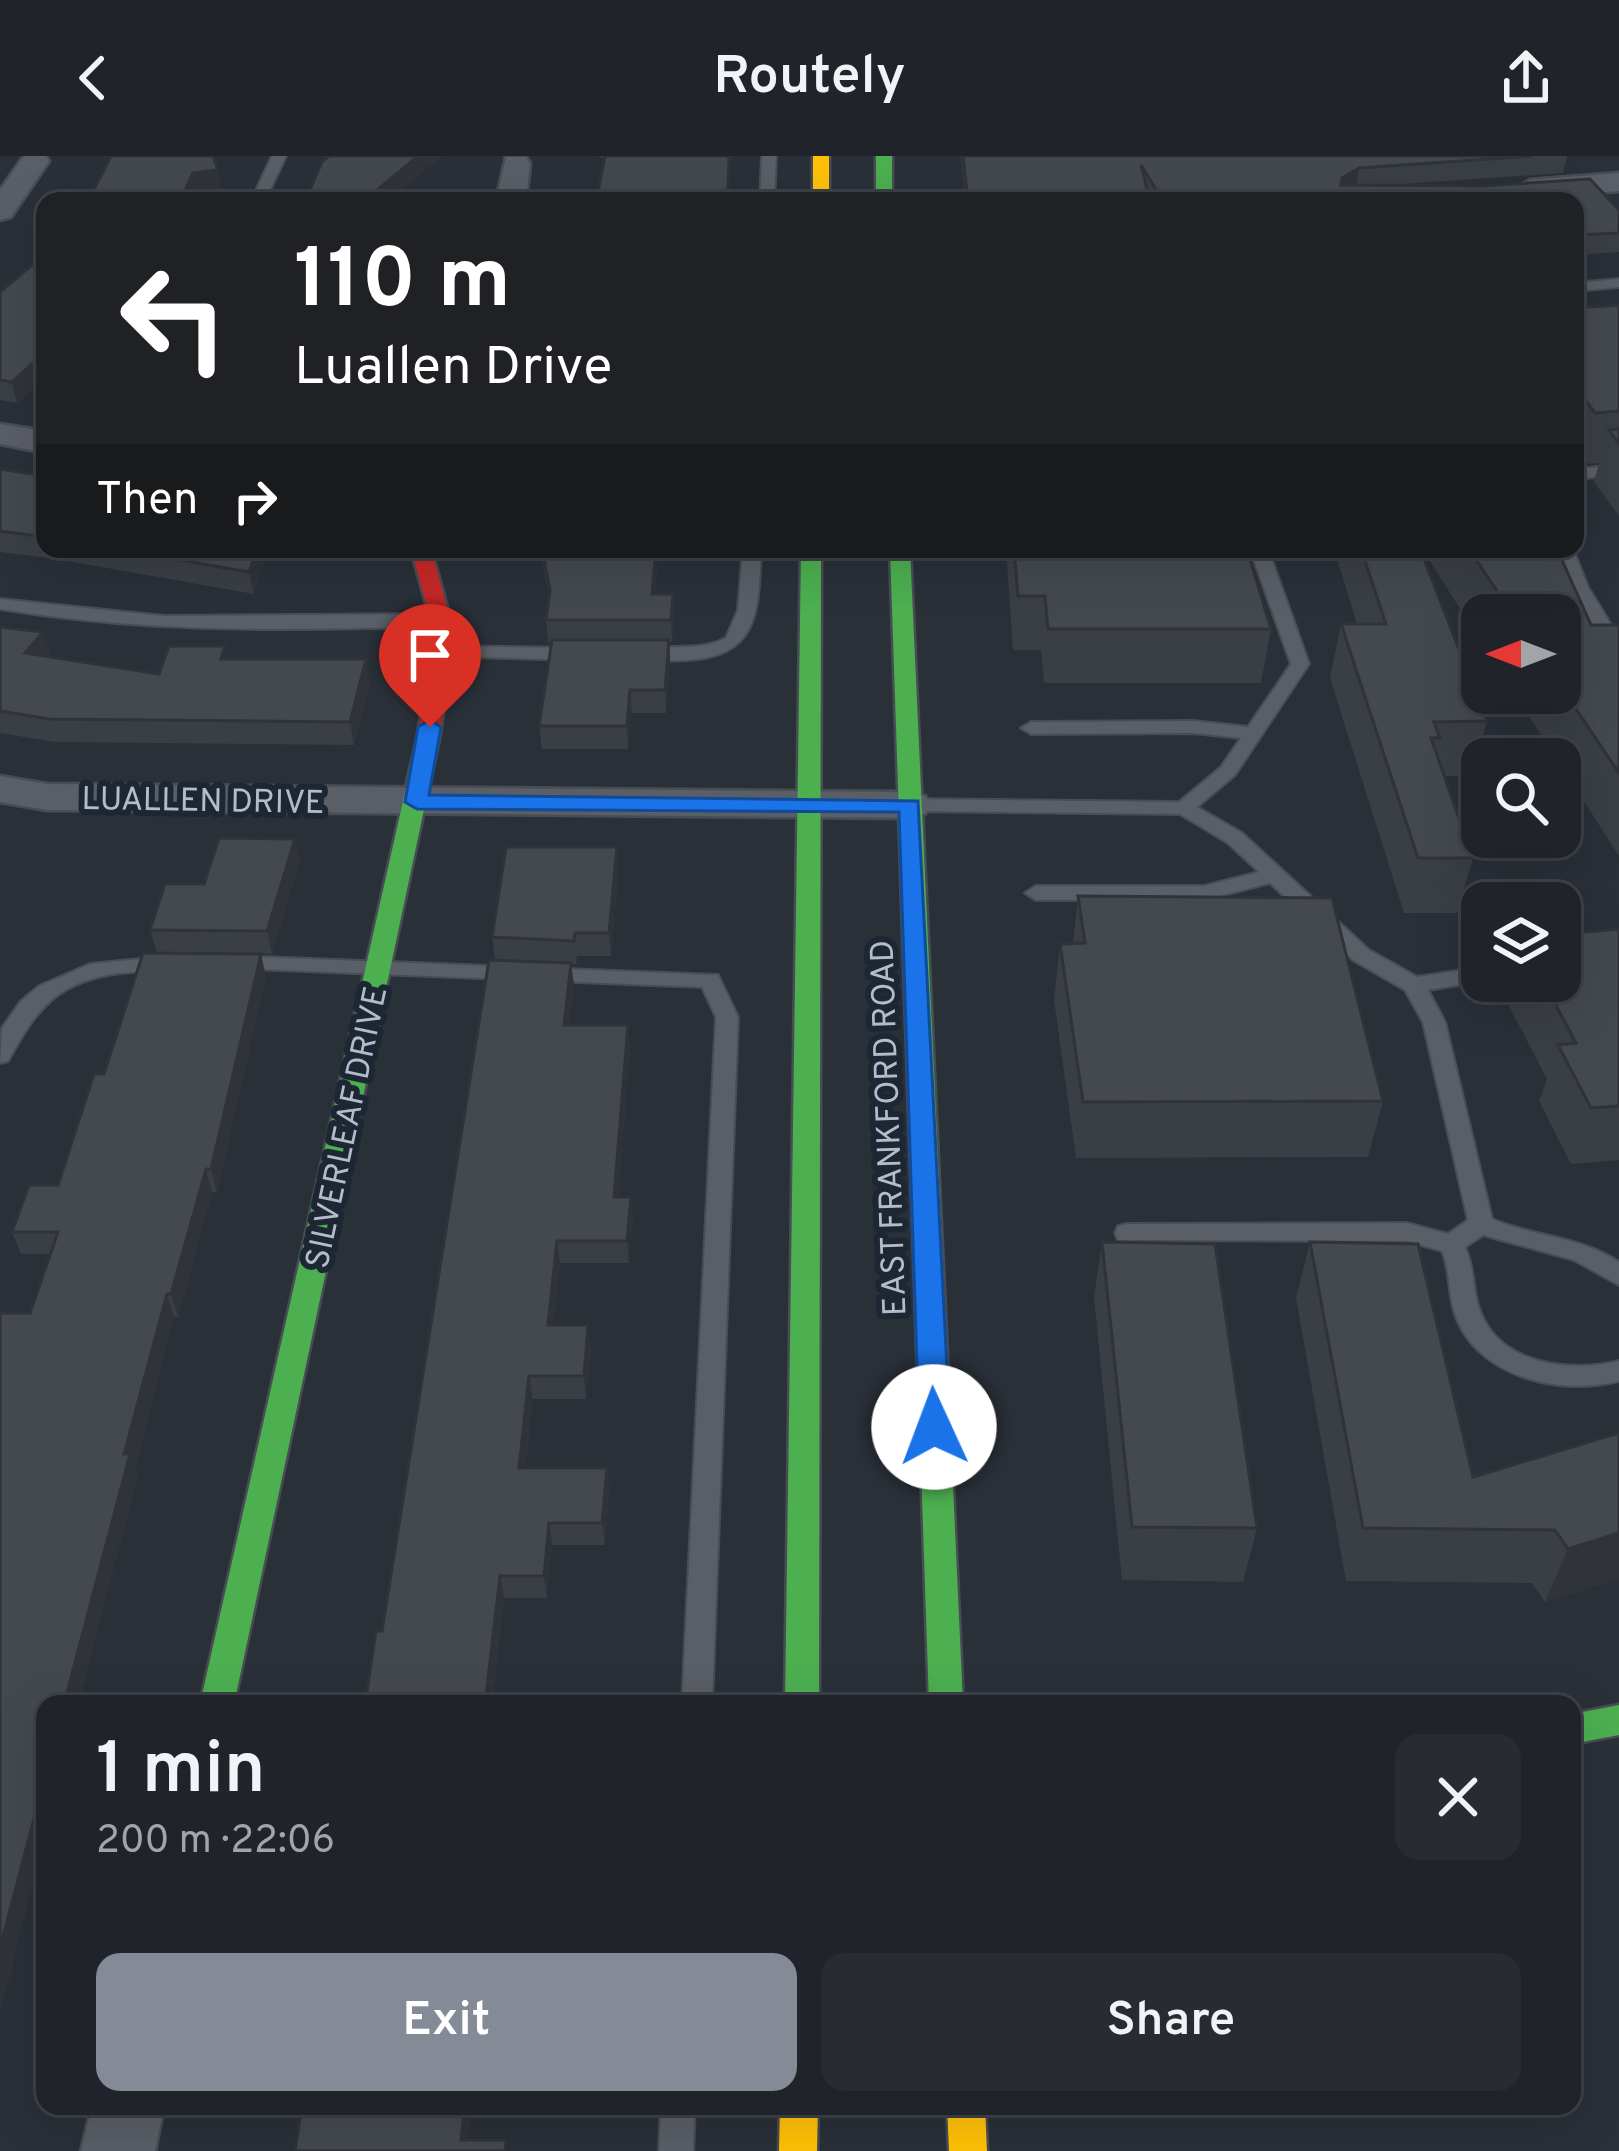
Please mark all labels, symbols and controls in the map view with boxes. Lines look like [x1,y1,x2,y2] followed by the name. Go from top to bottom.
[713,44,906,113] text: Routely
[60,45,126,111] icon: back
[1493,45,1559,111] icon: share
[294,231,511,337] text: 110 m
[96,240,252,396] icon: left
[294,335,612,404] text: Luallen Drive
[222,468,288,534] icon: right
[96,473,198,530] text: Then
[1461,594,1581,714] north arrow
[1461,594,1581,1002] map controls
[379,604,481,727] pin
[397,622,463,688] icon: arrive
[1461,738,1581,858] button: search
[81,780,325,826] street label: LUALLEN DRIVE
[1461,882,1581,1002] button: layers
[863,939,919,1317] street label: EAST FRANKFORD ROAD
[298,983,399,1273] street label: SILVERLEAF DRIVE
[871,1364,997,1490] position arrow
[96,1727,266,1819] text: 1 min
[1395,1734,1521,1860] button: close
[96,1818,335,1867] text: 200 m · 22:06
[96,1953,797,2091] button: Exit
[821,1953,1521,2091] button: Share

